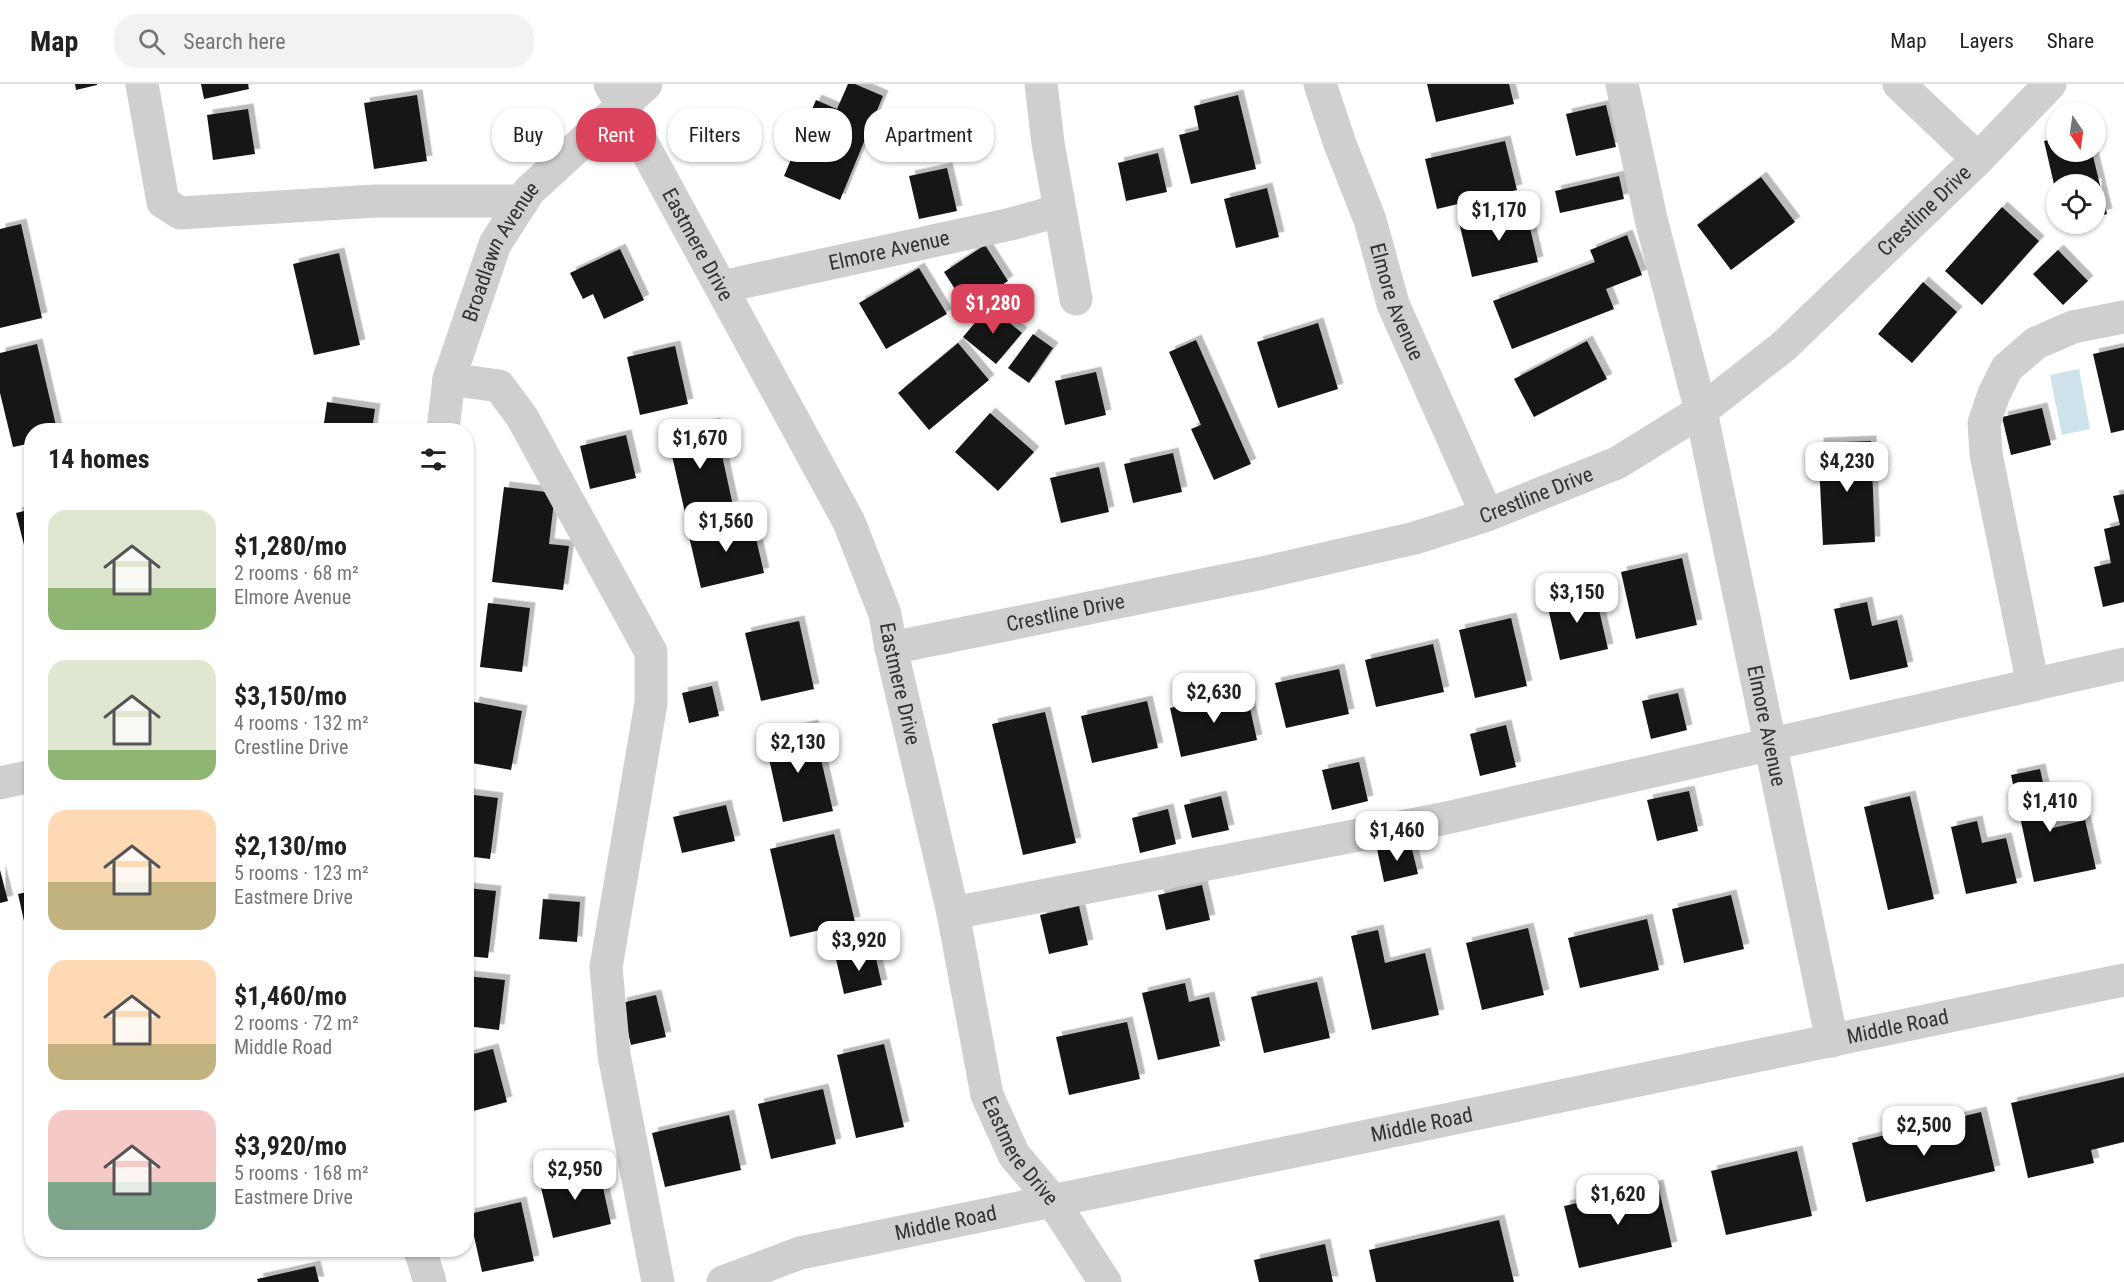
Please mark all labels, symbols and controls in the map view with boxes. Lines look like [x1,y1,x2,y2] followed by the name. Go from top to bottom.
[114,14,534,68] search box
[30,25,78,58] text: Map
[135,25,168,58] icon: search
[183,29,286,54] text: Search here
[1890,29,1927,53] text: Map
[1960,29,2014,53] text: Layers
[2047,29,2094,53] text: Share
[2046,102,2106,162] north arrow
[2046,102,2106,234] map controls
[492,108,564,162] chip: Buy
[576,108,656,162] chip: Rent
[668,108,762,162] chip: Filters
[774,108,852,162] chip: New
[864,108,994,162] chip: Apartment
[1873,160,1976,261] street label: Crestline Drive
[2046,174,2106,234] button: locate
[457,176,543,325] street label: Broadlawn Avenue
[657,184,738,305] street label: Eastmere Drive
[1450,191,1548,242] pin: $1,170
[1471,198,1527,222] text: $1,170
[826,226,952,275] street label: Elmore Avenue
[1365,240,1429,364] street label: Elmore Avenue
[944,284,1042,335] pin: $1,280
[965,291,1021,315] text: $1,280
[651,419,749,470] pin: $1,670
[672,426,728,450] text: $1,670
[1798,442,1896,493] pin: $4,230
[417,443,450,476] icon: filters
[48,444,150,474] text: 14 homes
[1819,449,1875,473] text: $4,230
[1477,462,1597,529] street label: Crestline Drive
[677,502,775,553] pin: $1,560
[698,509,754,533] text: $1,560
[234,531,347,561] text: $1,280/mo
[96,534,168,606] icon: home
[234,561,359,585] text: 2 rooms · 68 m²
[1528,573,1626,624] pin: $3,150
[1549,580,1605,604] text: $3,150
[234,585,351,609] text: Elmore Avenue
[1004,589,1127,636] street label: Crestline Drive
[875,621,925,747] street label: Eastmere Drive
[1742,663,1791,789] street label: Elmore Avenue
[1165,673,1263,724] pin: $2,630
[1186,680,1242,704] text: $2,630
[234,681,347,711] text: $3,150/mo
[96,684,168,756] icon: home
[234,711,369,735] text: 4 rooms · 132 m²
[749,723,847,774] pin: $2,130
[770,730,826,754] text: $2,130
[234,735,348,759] text: Crestline Drive
[2001,782,2099,833] pin: $1,410
[2022,789,2078,813] text: $1,410
[1348,811,1446,862] pin: $1,460
[1369,818,1425,842] text: $1,460
[234,831,347,861] text: $2,130/mo
[96,834,168,906] icon: home
[234,861,369,885] text: 5 rooms · 123 m²
[234,885,353,909] text: Eastmere Drive
[810,921,908,972] pin: $3,920
[831,928,887,952] text: $3,920
[234,981,347,1011] text: $1,460/mo
[96,984,168,1056] icon: home
[1845,1004,1951,1049] street label: Middle Road
[234,1011,359,1035] text: 2 rooms · 72 m²
[234,1035,332,1059] text: Middle Road
[977,1093,1063,1210] street label: Eastmere Drive
[1369,1103,1475,1147] street label: Middle Road
[1875,1106,1973,1157] pin: $2,500
[1896,1113,1952,1137] text: $2,500
[234,1131,347,1161] text: $3,920/mo
[96,1134,168,1206] icon: home
[526,1150,624,1201] pin: $2,950
[547,1157,603,1181] text: $2,950
[234,1161,369,1185] text: 5 rooms · 168 m²
[1569,1175,1667,1226] pin: $1,620
[1590,1182,1646,1206] text: $1,620
[234,1185,353,1209] text: Eastmere Drive
[893,1201,999,1245] street label: Middle Road

